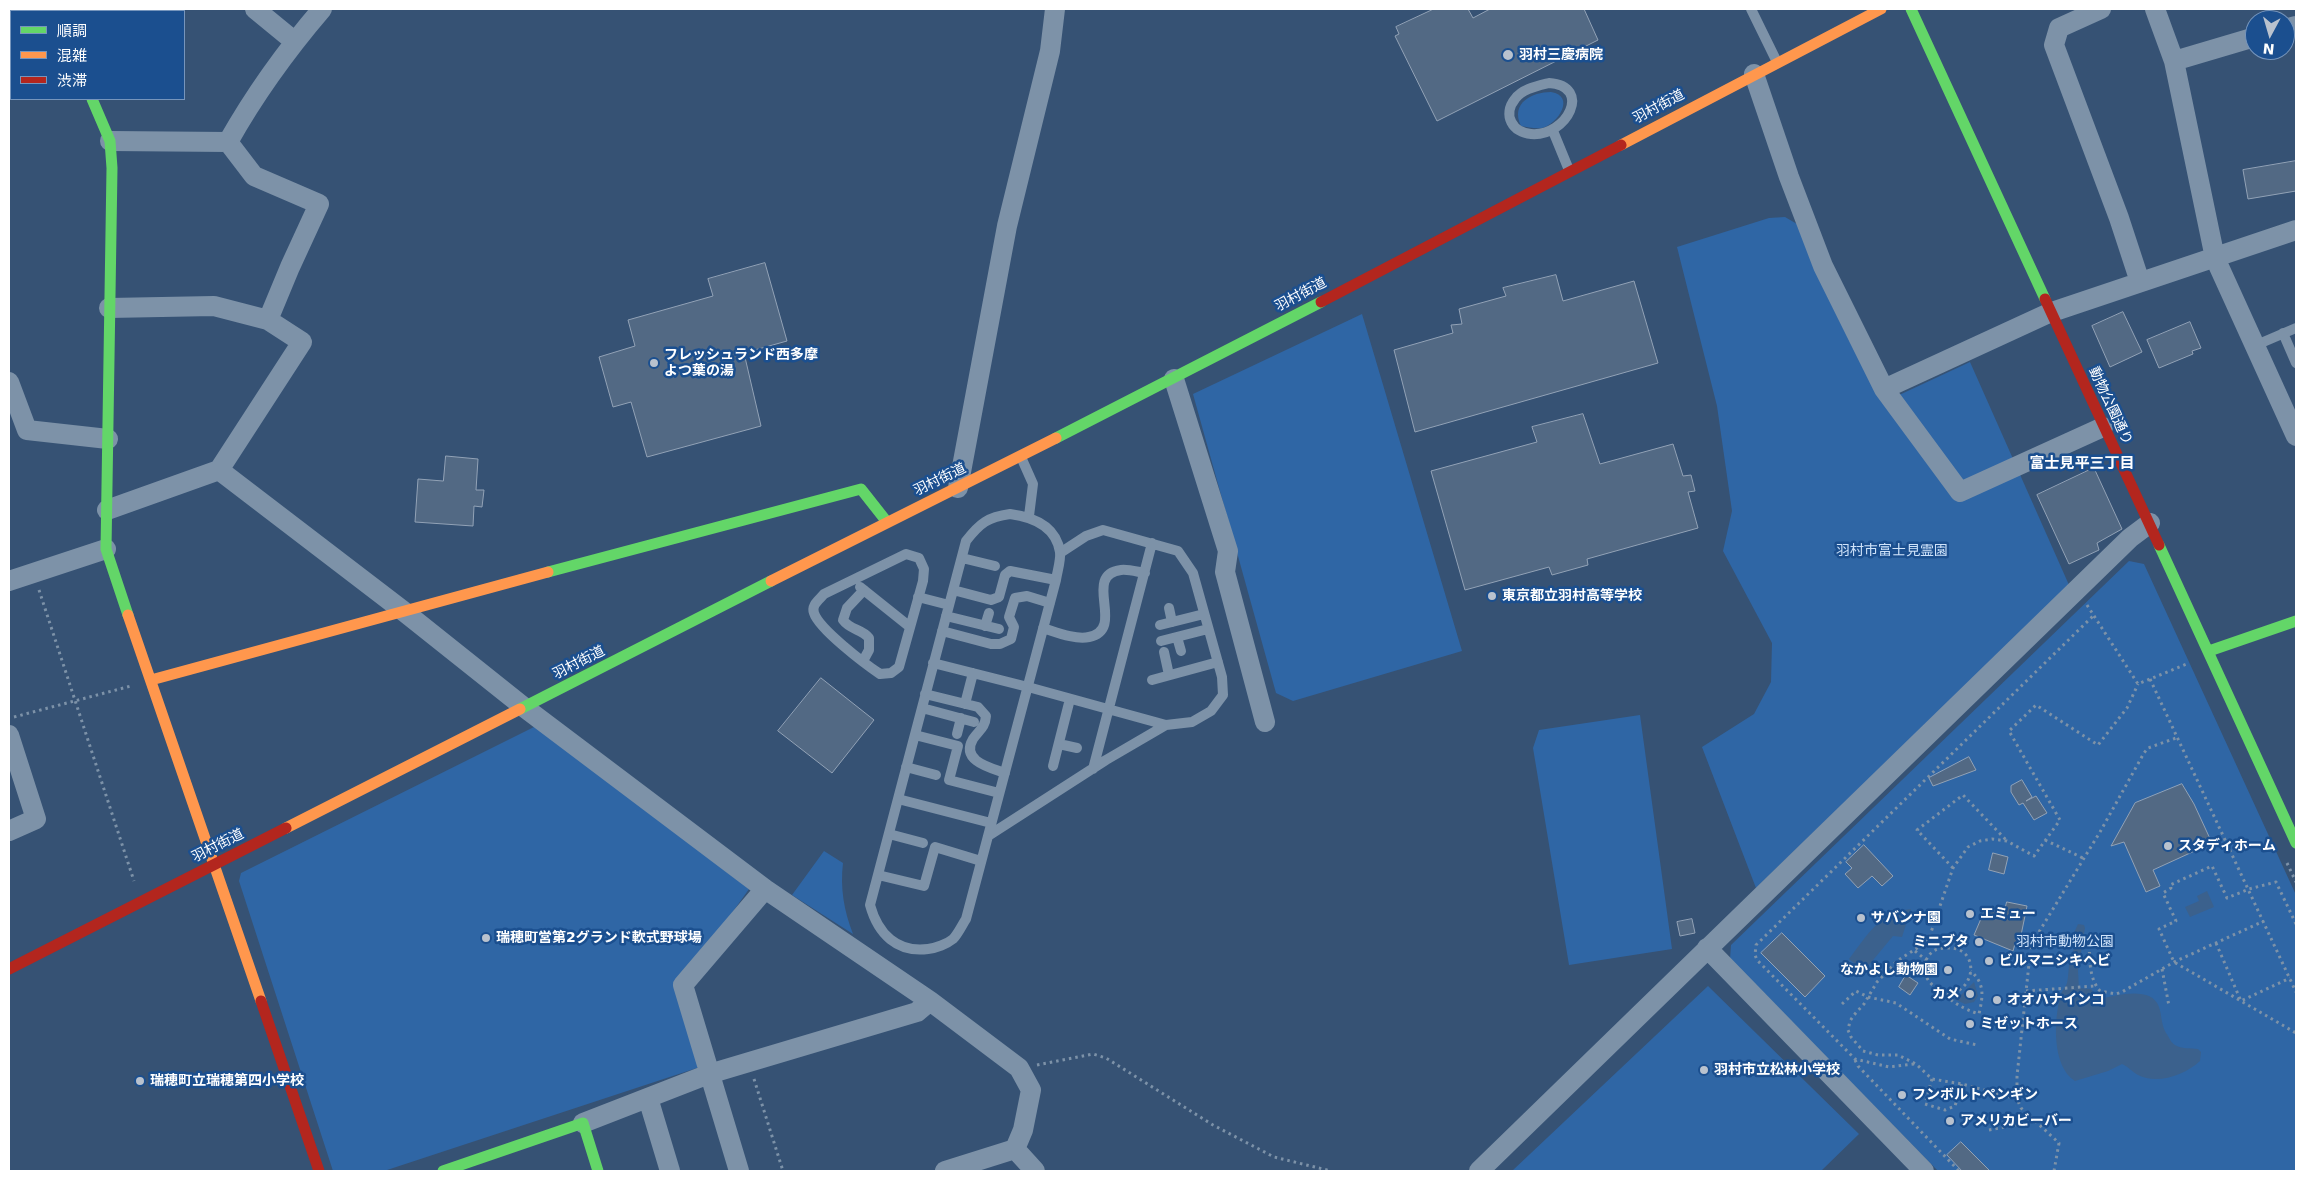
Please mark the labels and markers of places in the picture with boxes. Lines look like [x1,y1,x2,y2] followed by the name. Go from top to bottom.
[1519,47,1603,63] place label: 羽村三慶病院
[1501,48,1515,62] marker: 羽村三慶病院
[664,347,818,380] place label: フレッシュランド西多摩 よつ葉の湯
[648,357,660,369] marker: フレッシュランド西多摩 よつ葉の湯
[1502,588,1642,604] place label: 東京都立羽村高等学校
[1486,590,1498,602] marker: 東京都立羽村高等学校
[2178,838,2276,854] place label: スタディホーム
[2162,840,2174,852] marker: スタディホーム
[1980,906,2036,922] place label: エミュー
[1964,908,1976,920] marker: エミュー
[1871,910,1941,926] place label: サバンナ園
[1855,912,1867,924] marker: サバンナ園
[496,930,702,946] place label: 瑞穂町営第2グランド軟式野球場
[480,932,492,944] marker: 瑞穂町営第2グランド軟式野球場
[1913,934,1969,950] place label: ミニブタ
[1973,936,1985,948] marker: ミニブタ
[1999,953,2111,969] place label: ビルマニシキヘビ
[1983,955,1995,967] marker: ビルマニシキヘビ
[1840,962,1938,978] place label: なかよし動物園
[1942,964,1954,976] marker: なかよし動物園
[1932,986,1960,1002] place label: カメ
[1964,988,1976,1000] marker: カメ
[2007,992,2105,1008] place label: オオハナインコ
[1991,994,2003,1006] marker: オオハナインコ
[1980,1016,2078,1032] place label: ミゼットホース
[1964,1018,1976,1030] marker: ミゼットホース
[1714,1062,1840,1078] place label: 羽村市立松林小学校
[1698,1064,1710,1076] marker: 羽村市立松林小学校
[150,1073,304,1089] place label: 瑞穂町立瑞穂第四小学校
[134,1075,146,1087] marker: 瑞穂町立瑞穂第四小学校
[1912,1087,2038,1103] place label: フンボルトペンギン
[1896,1089,1908,1101] marker: フンボルトペンギン
[1960,1113,2072,1129] place label: アメリカビーバー
[1944,1115,1956,1127] marker: アメリカビーバー

